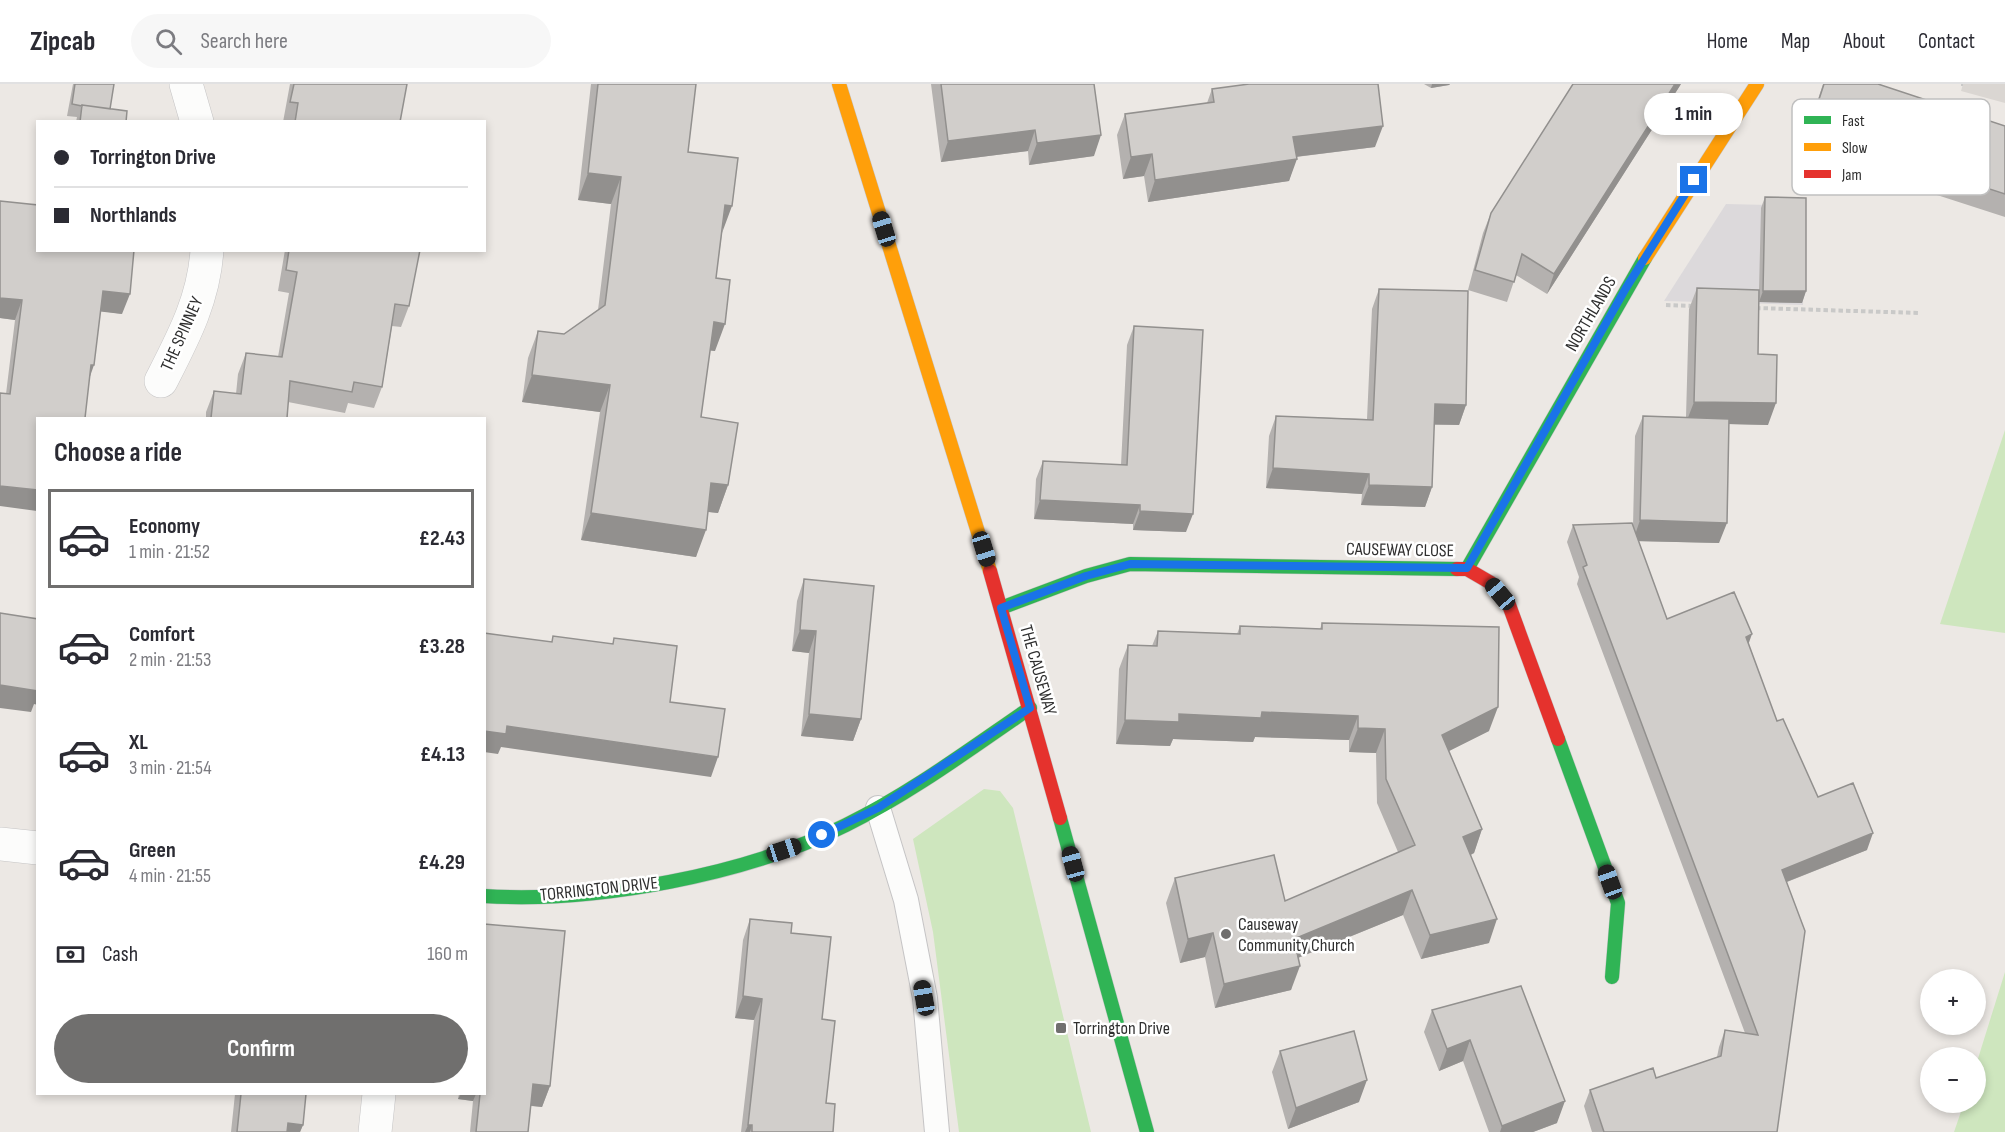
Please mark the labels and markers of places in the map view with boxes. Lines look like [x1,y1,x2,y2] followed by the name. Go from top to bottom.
[1238,914,1355,956] place label: Causeway Community Church
[1219,927,1233,941] marker: Causeway Community Church
[1073,1018,1170,1039] place label: Torrington Drive
[1054,1021,1068,1035] marker: Torrington Drive

